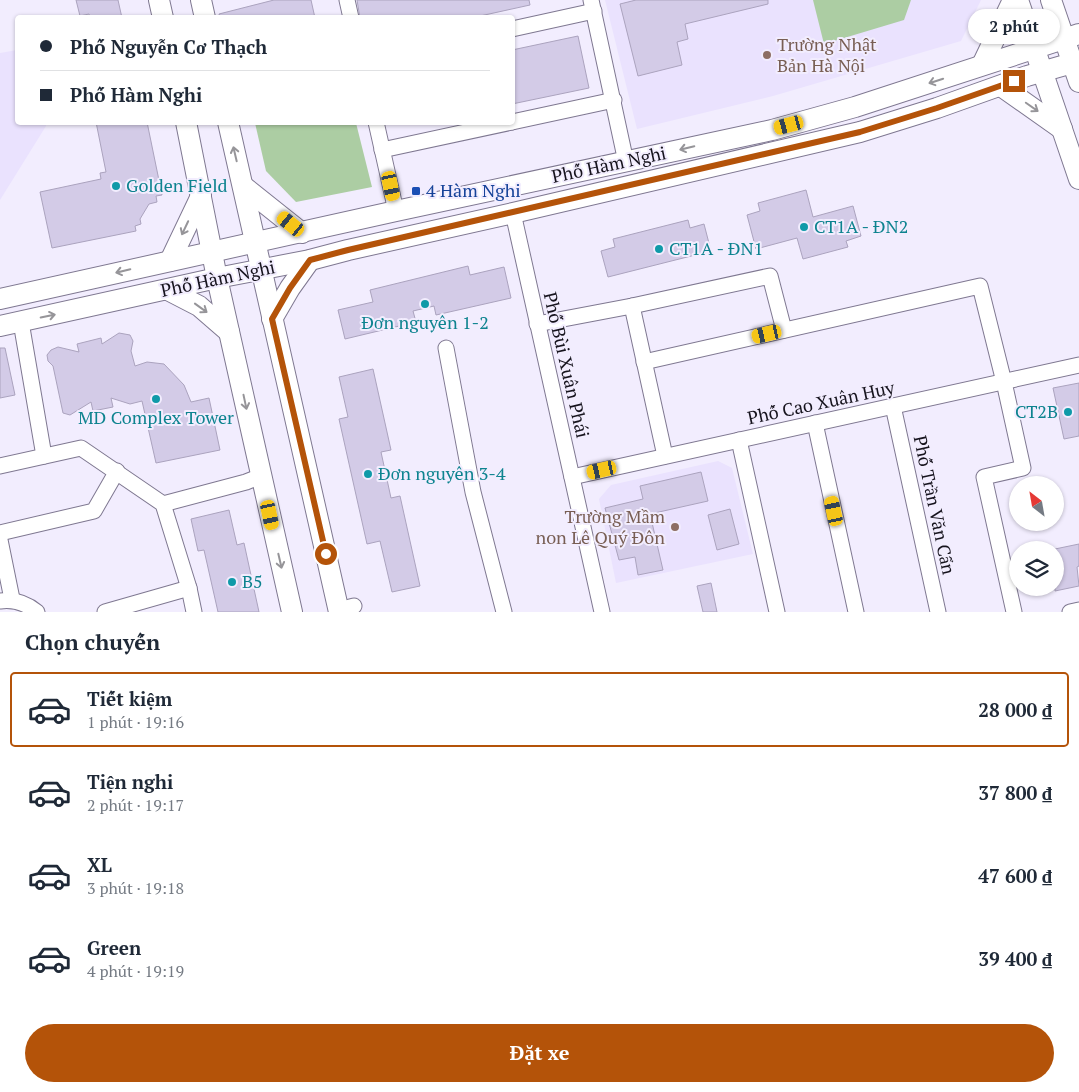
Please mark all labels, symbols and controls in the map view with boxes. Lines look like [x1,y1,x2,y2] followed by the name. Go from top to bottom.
[968,8,1060,44] callout: 2 phút
[989,15,1039,37] text: 2 phút
[777,32,877,77] place label: Trường Nhật Bản Hà Nội
[70,34,267,59] text: Phố Nguyễn Cơ Thạch
[761,49,773,61] marker: Trường Nhật Bản Hà Nội
[1003,70,1025,92] route end
[928,76,944,86] one-way arrow
[70,82,202,107] text: Phố Hàm Nghi
[1025,102,1039,112] one-way arrow
[772,114,805,136] car
[549,140,668,188] street label: Phố Hàm Nghi
[679,144,695,153] one-way arrow
[230,147,239,163] one-way arrow
[380,170,401,202] car
[126,173,228,197] place label: Golden Field
[426,178,521,202] place label: 4 Hàm Nghi
[110,180,122,192] marker: Golden Field
[410,185,422,197] marker: 4 Hàm Nghi
[274,209,307,239] car
[814,214,908,238] place label: CT1A - ĐN2
[179,220,189,235] one-way arrow
[798,221,810,233] marker: CT1A - ĐN2
[669,236,763,260] place label: CT1A - ĐN1
[653,243,665,255] marker: CT1A - ĐN1
[158,254,277,302] street label: Phố Hàm Nghi
[115,267,131,276] one-way arrow
[539,289,595,440] street label: Phố Bùi Xuân Phái
[419,298,431,310] marker: Đơn nguyên 1-2
[194,303,208,313] one-way arrow
[361,310,489,334] place label: Đơn nguyên 1-2
[39,311,55,320] one-way arrow
[750,323,783,345] car
[745,375,897,429] street label: Phố Cao Xuân Huy
[150,393,162,405] marker: MD Complex Tower
[241,394,250,410] one-way arrow
[1015,399,1058,423] place label: CT2B
[78,405,234,429] place label: MD Complex Tower
[1062,406,1074,418] marker: CT2B
[909,433,962,577] street label: Phố Trần Văn Cẩn
[585,459,618,481] car
[378,461,506,485] place label: Đơn nguyên 3-4
[362,468,374,480] marker: Đơn nguyên 3-4
[1009,476,1064,531] north arrow
[1009,476,1064,596] map controls
[823,495,844,527] car
[259,499,280,531] car
[535,504,665,549] place label: Trường Mầm non Lê Quý Đôn
[669,521,681,533] marker: Trường Mầm non Lê Quý Đôn
[1009,541,1064,596] button: layers
[315,543,337,565] route start
[276,553,285,569] one-way arrow
[242,569,263,593] place label: B5
[226,576,238,588] marker: B5
[25,627,160,656] text: Chọn chuyến
[87,686,172,711] text: Tiết kiệm
[27,687,72,732] icon: car
[978,697,1052,722] text: 28 000 ₫
[87,711,184,733] text: 1 phút · 19:16
[87,769,173,794] text: Tiện nghi
[27,770,72,815] icon: car
[978,780,1052,805] text: 37 800 ₫
[87,794,184,816] text: 2 phút · 19:17
[87,852,112,877] text: XL
[27,853,72,898] icon: car
[978,863,1052,888] text: 47 600 ₫
[87,877,184,899] text: 3 phút · 19:18
[87,935,141,960] text: Green
[27,936,72,981] icon: car
[978,946,1052,971] text: 39 400 ₫
[87,960,184,982] text: 4 phút · 19:19
[25,1024,1054,1082] button: Đặt xe

